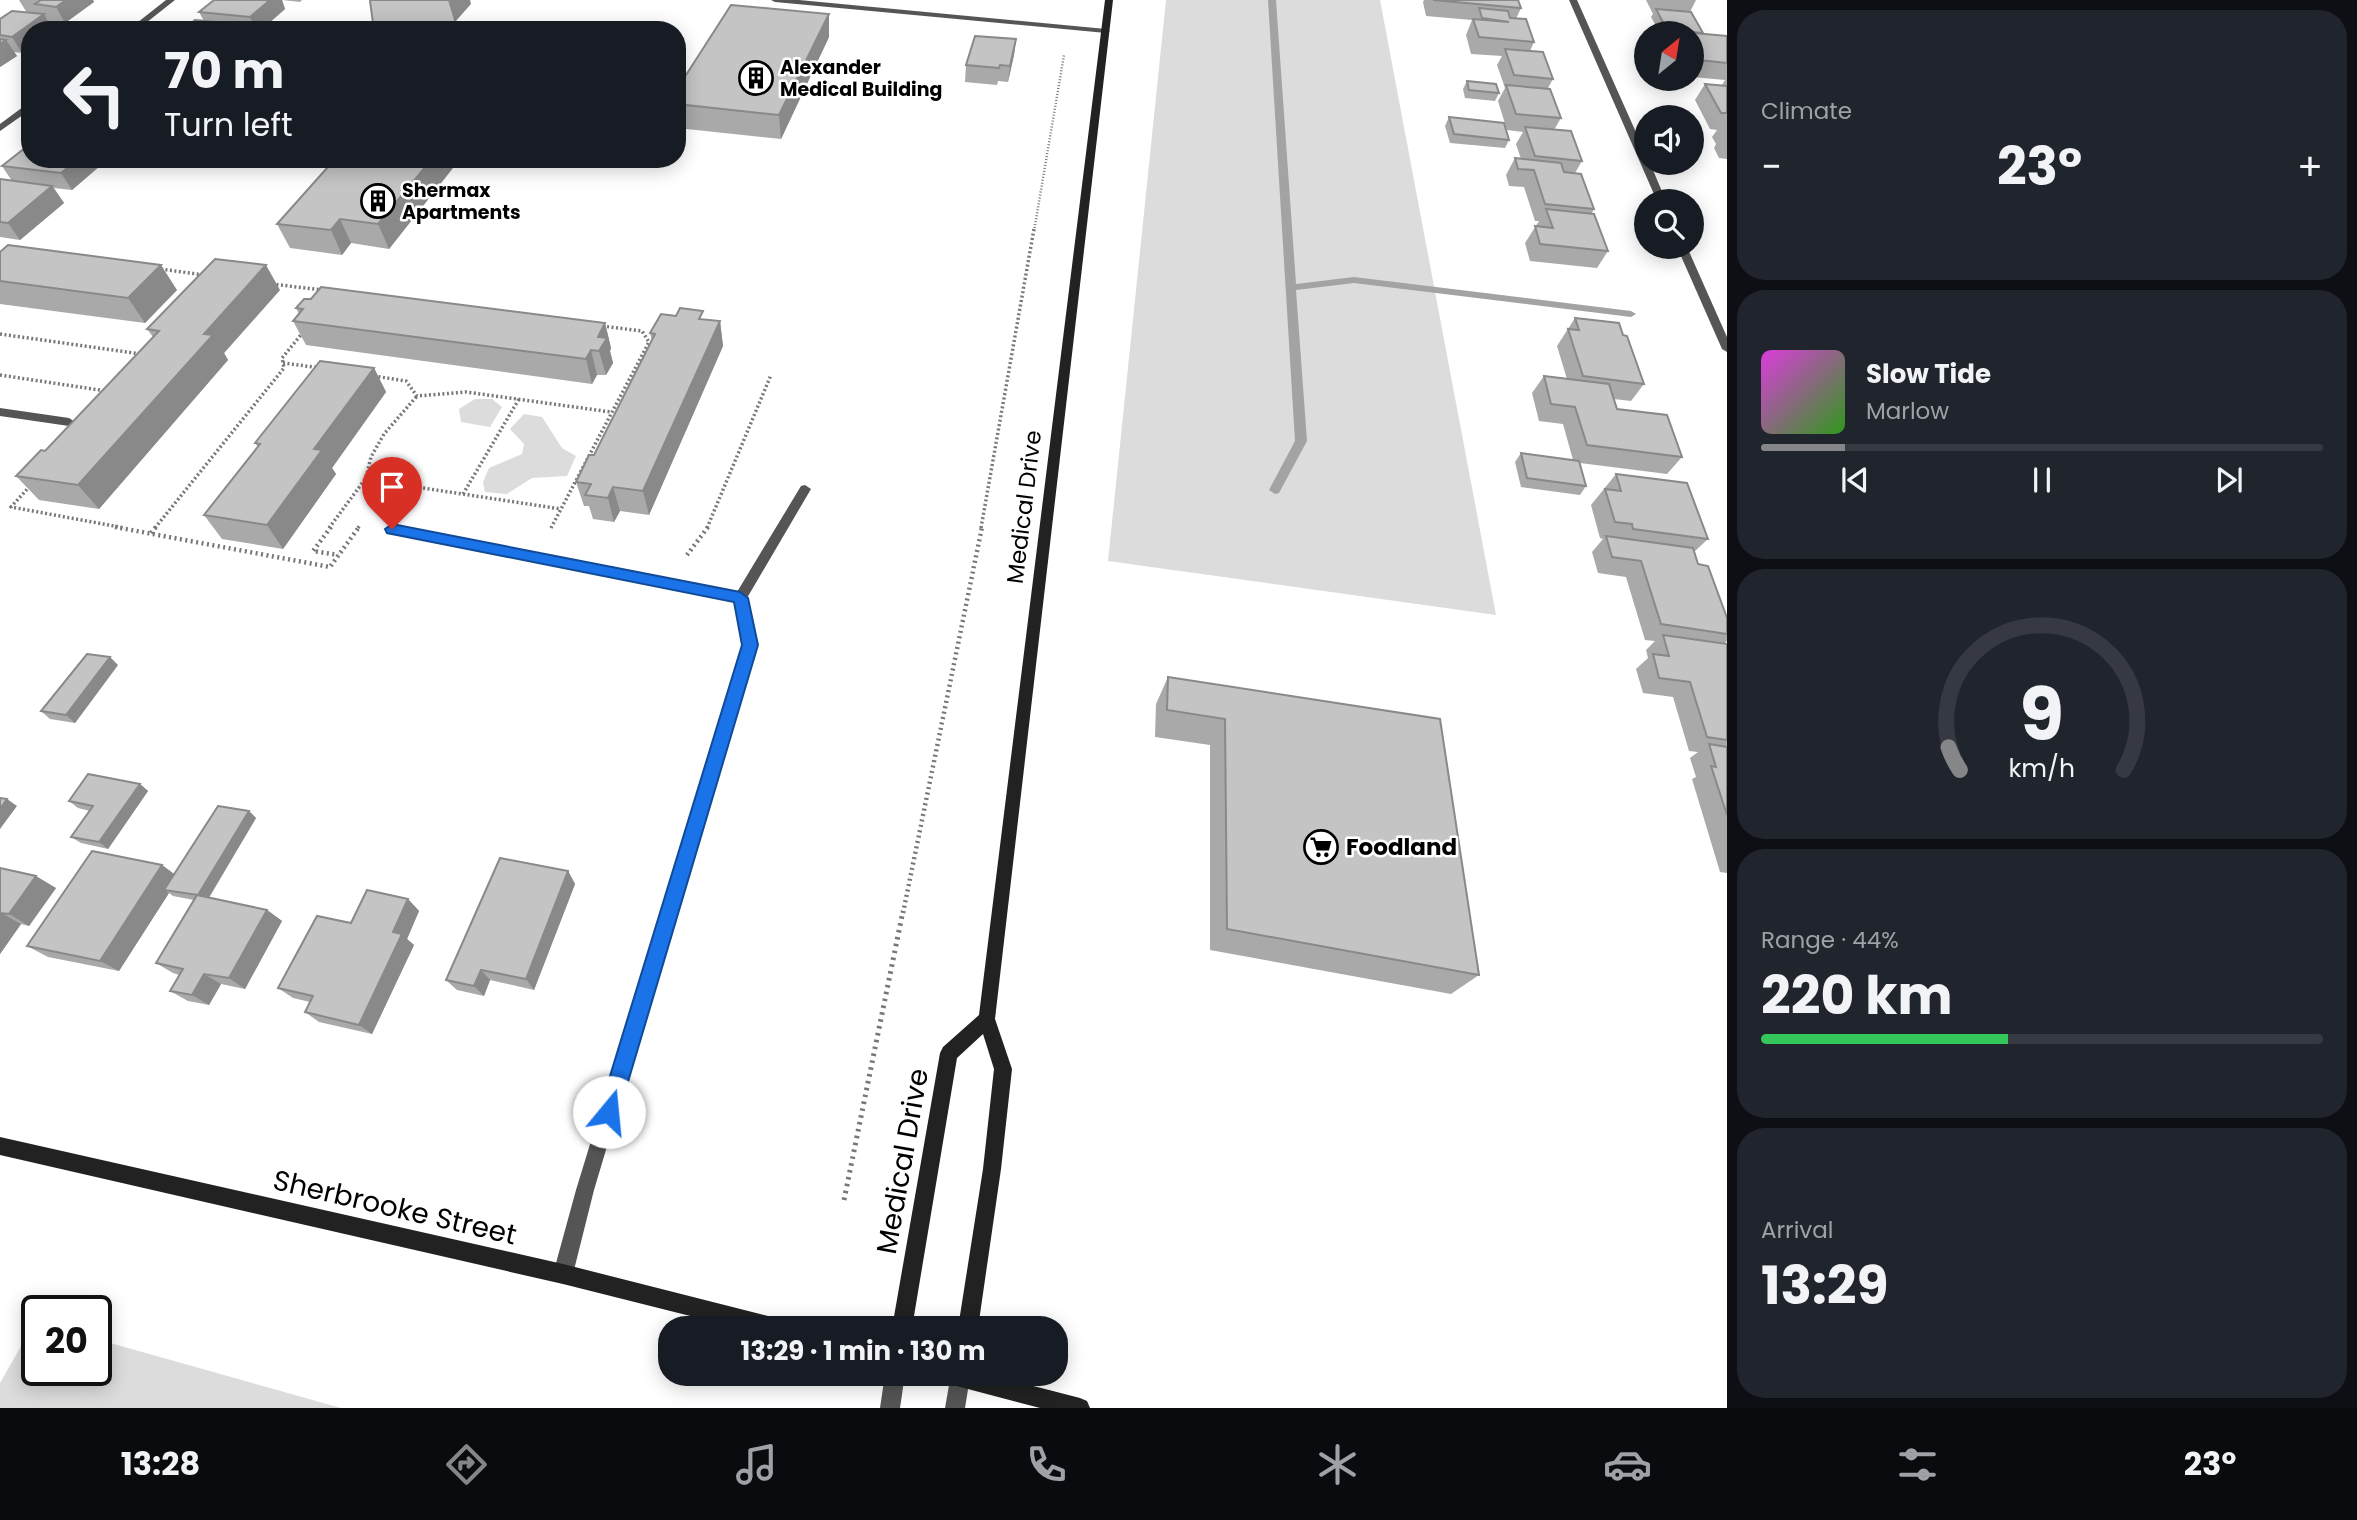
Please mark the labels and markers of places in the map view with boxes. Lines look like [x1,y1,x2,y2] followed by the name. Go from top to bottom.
[780,54,942,103] place label: Alexander Medical Building
[737,59,775,97] building icon: Alexander Medical Building
[402,177,521,226] place label: Shermax Apartments
[359,182,397,220] building icon: Shermax Apartments
[362,457,422,529] pin
[1302,828,1340,866] supermarket icon: Foodland
[1346,831,1457,863] place label: Foodland

